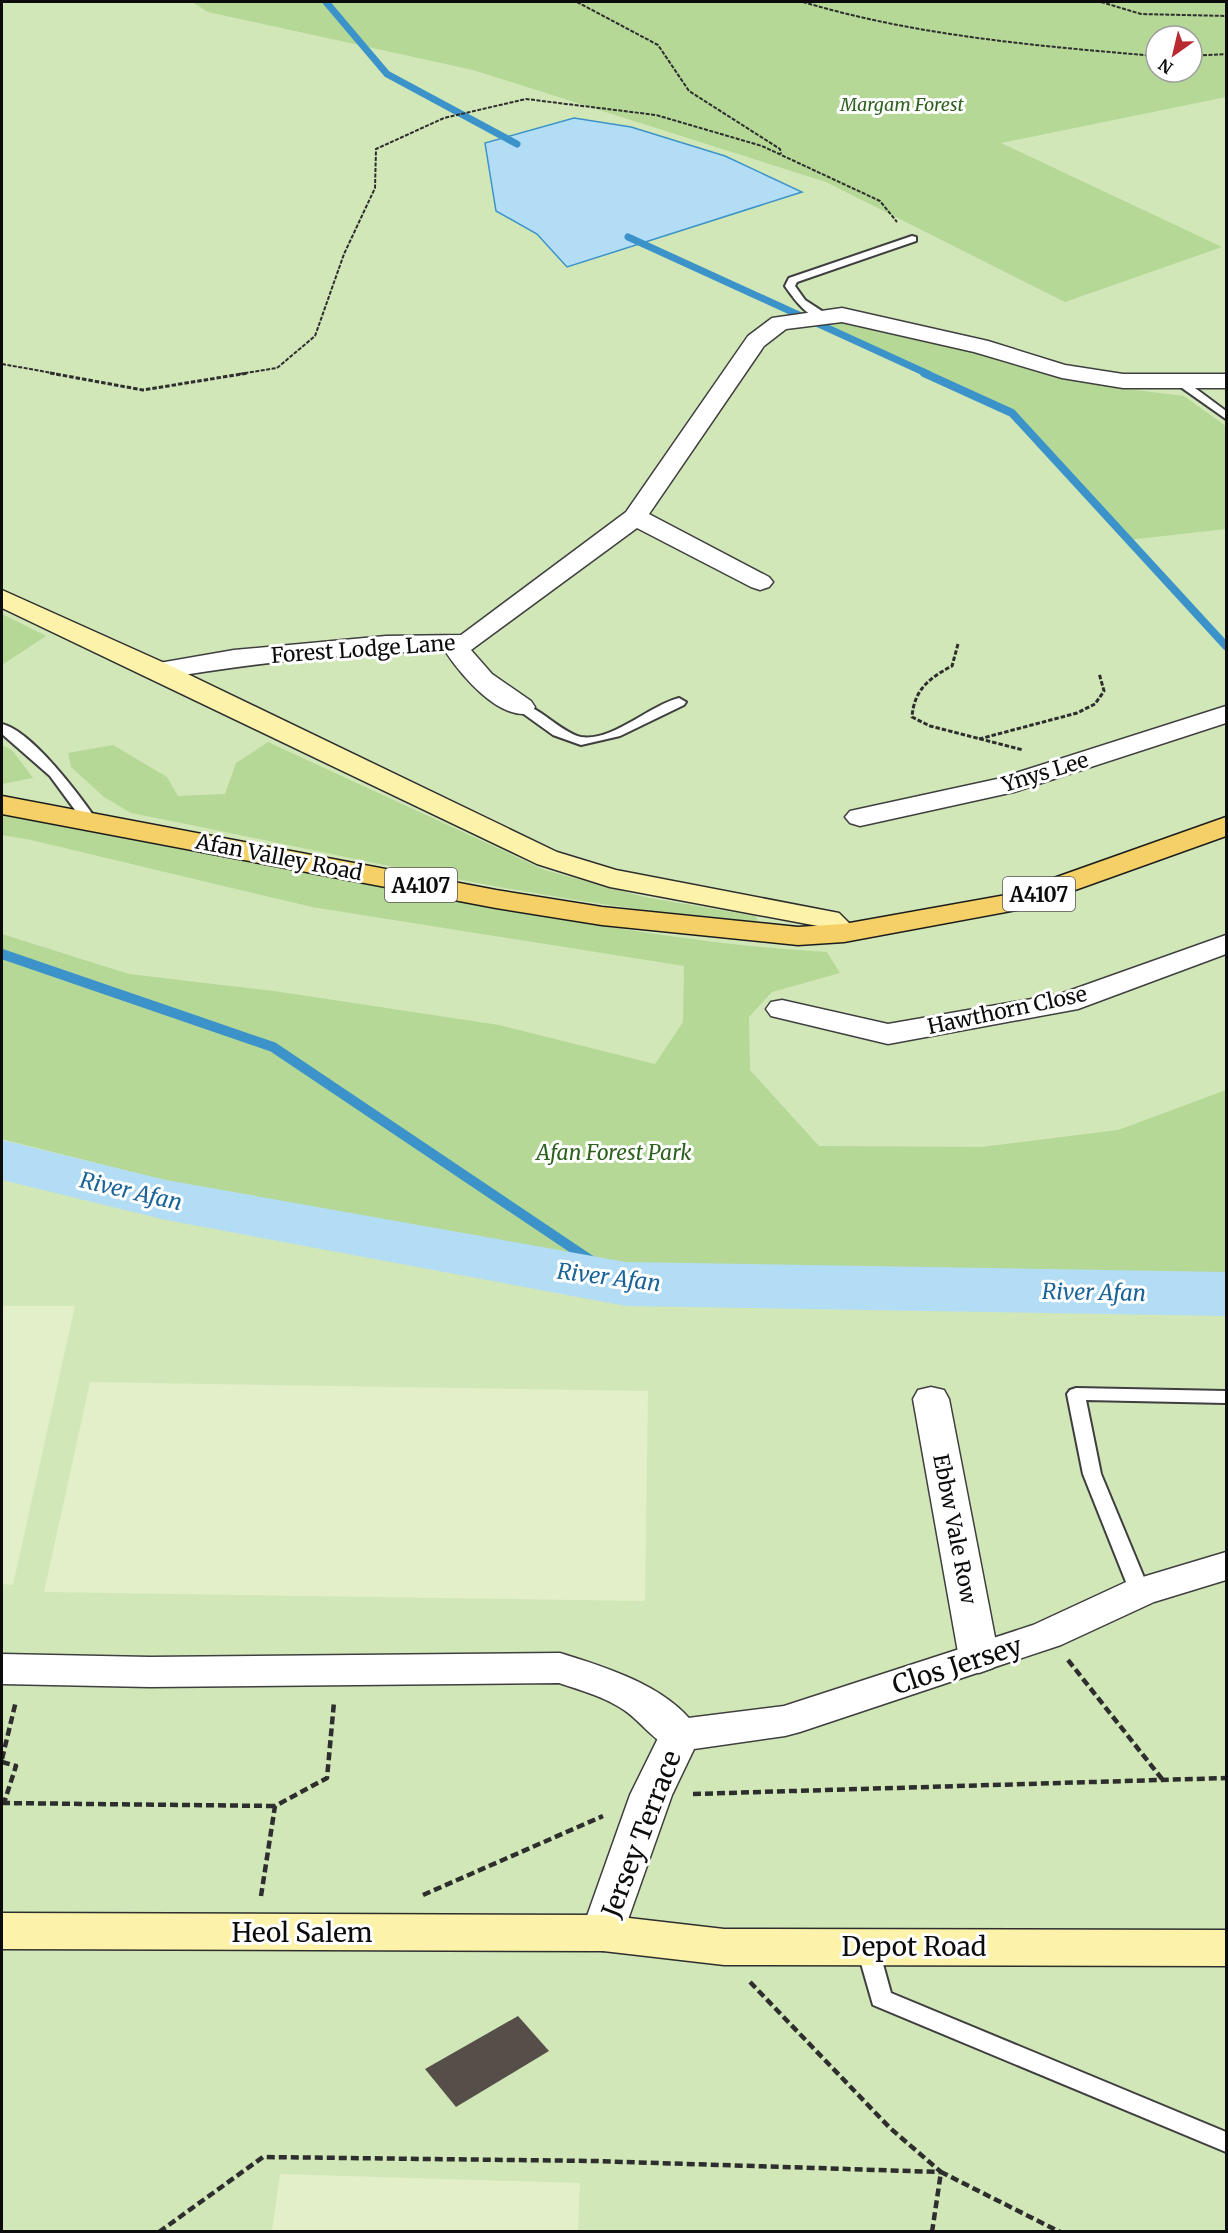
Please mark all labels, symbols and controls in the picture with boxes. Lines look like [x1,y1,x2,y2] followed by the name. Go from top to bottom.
[1144,24,1204,84] north arrow
[1154,54,1176,78] text: N
[839,93,965,116] park label: Margam Forest
[270,629,456,669] street label: Forest Lodge Lane
[998,746,1092,798] street label: Ynys Lee
[192,827,365,886] street label: Afan Valley Road
[385,868,457,902] road number: A4107
[1003,877,1075,911] road number: A4107
[925,980,1089,1040] street label: Hawthorn Close
[534,1139,692,1166] park label: Afan Forest Park
[77,1166,185,1216] water label: River Afan
[556,1257,662,1297] water label: River Afan
[1042,1277,1146,1307] water label: River Afan
[927,1452,983,1607] street label: Ebbw Vale Row
[888,1628,1027,1701] street label: Clos Jersey
[594,1746,688,1923] street label: Jersey Terrace
[231,1916,373,1949] street label: Heol Salem
[842,1930,987,1963] street label: Depot Road

